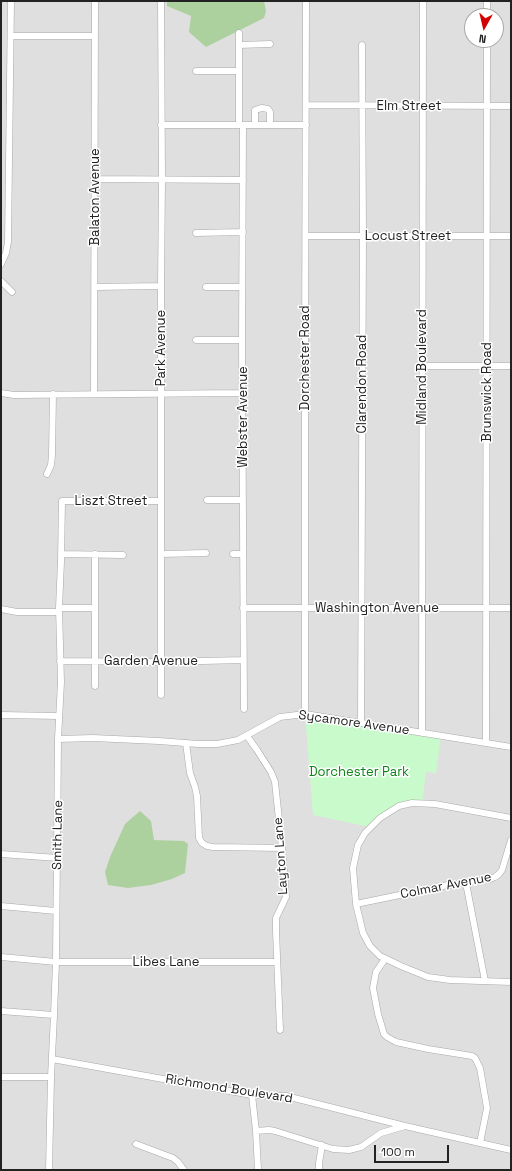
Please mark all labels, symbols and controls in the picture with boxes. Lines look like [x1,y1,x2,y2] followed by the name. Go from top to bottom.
[464,8,504,48] north arrow
[478,31,487,46] text: N
[377,98,441,114] street label: Elm Street
[87,148,103,246] street label: Balaton Avenue
[365,228,451,244] street label: Locust Street
[297,305,313,411] street label: Dorchester Road
[414,309,430,425] street label: Midland Boulevard
[153,310,169,386] street label: Park Avenue
[354,335,370,433] street label: Clarendon Road
[479,342,495,442] street label: Brunswick Road
[235,366,251,468] street label: Webster Avenue
[75,493,147,509] street label: Liszt Street
[315,600,439,616] street label: Washington Avenue
[104,653,198,669] street label: Garden Avenue
[297,707,411,739] street label: Sycamore Avenue
[309,764,409,780] park label: Dorchester Park
[50,800,66,870] street label: Smith Lane
[271,817,291,895] street label: Layton Lane
[399,870,493,902] street label: Colmar Avenue
[133,954,199,970] street label: Libes Lane
[164,1071,294,1107] street label: Richmond Boulevard
[376,1137,451,1163] scale bar
[381,1144,415,1160] text: 100 m

